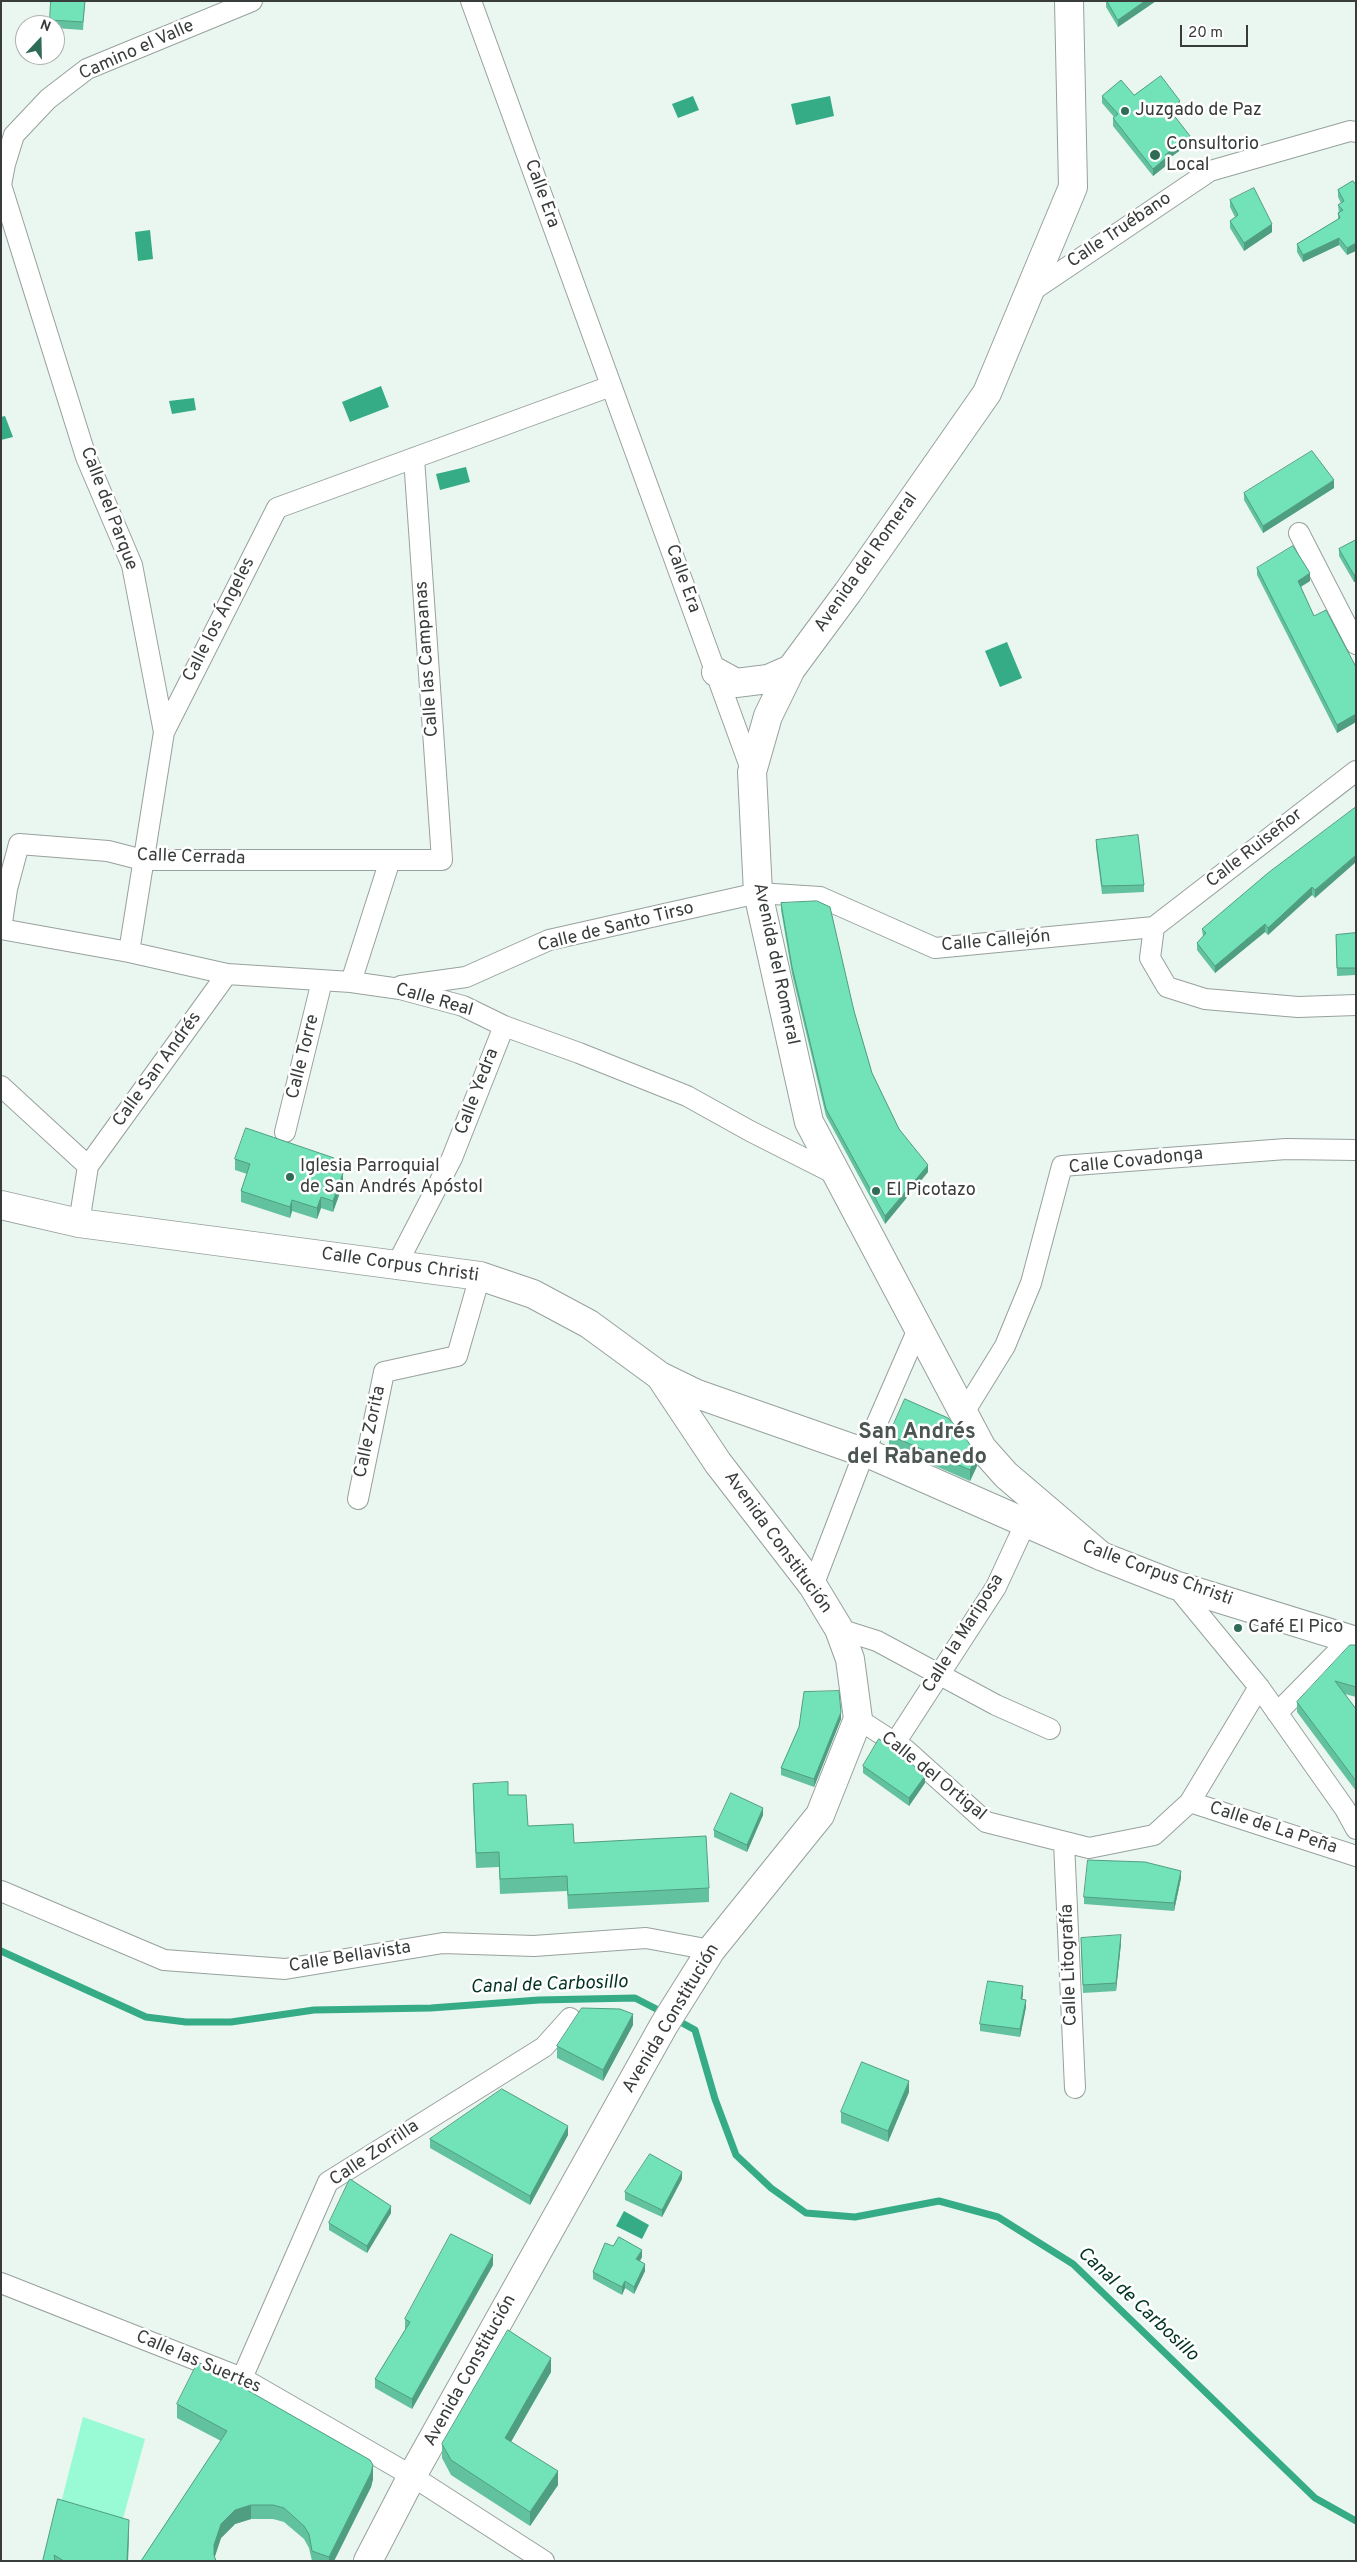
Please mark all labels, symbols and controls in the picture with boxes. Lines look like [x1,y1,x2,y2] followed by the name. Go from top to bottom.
[15,15,65,65] north arrow
[1182,15,1250,47] scale bar
[76,16,198,86] street label: Camino el Valle
[37,17,53,36] text: N
[1188,24,1223,43] text: 20 m
[1135,100,1262,122] place label: Juzgado de Paz
[1119,105,1131,117] marker: Juzgado de Paz
[1166,134,1259,176] place label: Consultorio Local
[1148,148,1162,162] marker: Consultorio Local
[519,157,563,231] street label: Calle Era
[1064,188,1176,274] street label: Calle Truébano
[75,444,141,574] street label: Calle del Parque
[811,489,923,637] street label: Avenida del Romeral
[660,542,704,616] street label: Calle Era
[179,554,261,686] street label: Calle los Ángeles
[412,580,444,738] street label: Calle las Campanas
[1203,805,1307,893] street label: Calle Ruiseñor
[136,845,246,871] street label: Calle Cerrada
[747,881,803,1047] street label: Avenida del Romeral
[536,898,696,958] street label: Calle de Santo Tirso
[941,926,1051,958] street label: Calle Callejón
[393,980,475,1022] street label: Calle Real
[109,1008,207,1132] street label: Calle San Andrés
[283,1012,325,1102] street label: Calle Torre
[452,1046,504,1138] street label: Calle Yedra
[1068,1144,1204,1180] street label: Calle Covadonga
[300,1156,483,1198] place label: Iglesia Parroquial de San Andrés Apóstol
[284,1171,296,1183] marker: Iglesia Parroquial de San Andrés Apóstol
[886,1180,976,1202] place label: El Picotazo
[870,1185,882,1197] marker: El Picotazo
[320,1244,480,1288] street label: Calle Corpus Christi
[351,1384,391,1480] street label: Calle Zorita
[847,1421,987,1472] district label: San Andrés del Rabanedo
[718,1468,836,1618] street label: Avenida Constitución
[1079,1537,1235,1611] street label: Calle Corpus Christi
[919,1571,1009,1697] street label: Calle la Mariposa
[1248,1617,1343,1639] place label: Café El Pico
[1232,1622,1244,1634] marker: Café El Pico
[876,1728,990,1826] street label: Calle del Ortigal
[1206,1798,1340,1860] street label: Calle de La Peña
[1057,1903,1083,2027] street label: Calle Litografía
[288,1938,412,1978] street label: Calle Bellavista
[619,1941,725,2097] street label: Avenida Constitución
[470,1972,628,2000] water label: Canal de Carbosillo
[326,2116,424,2192] street label: Calle Zorrilla
[1072,2243,1202,2367] water label: Canal de Carbosillo
[420,2291,522,2451] street label: Avenida Constitución
[132,2327,264,2399] street label: Calle las Suertes

